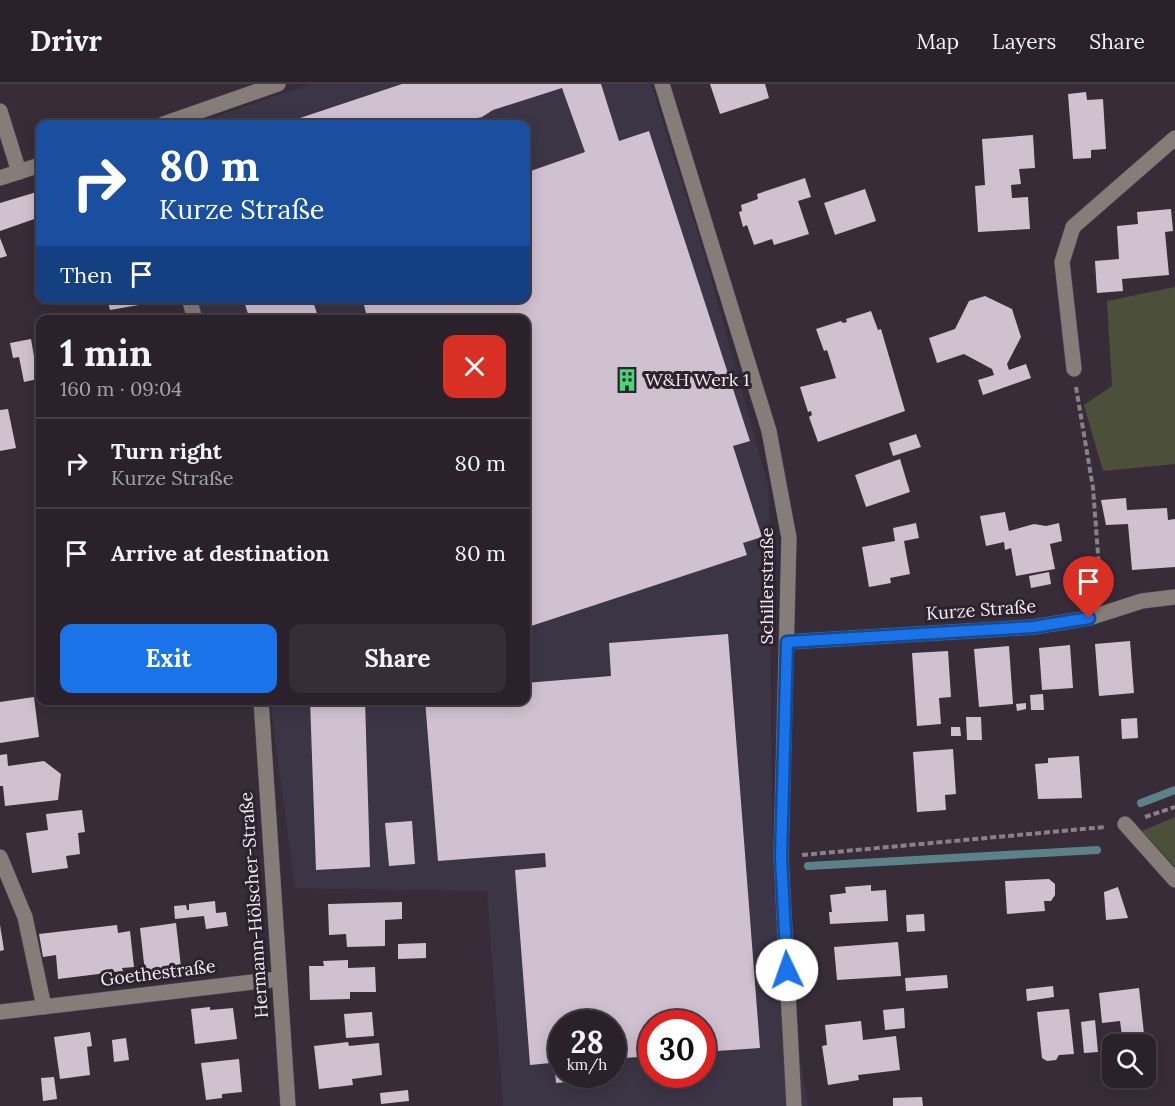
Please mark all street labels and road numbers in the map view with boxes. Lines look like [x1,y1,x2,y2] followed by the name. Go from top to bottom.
[755,527,778,645] street label: Schillerstraße
[925,594,1037,625] street label: Kurze Straße
[234,791,273,1019] street label: Hermann-Hölscher-Straße
[99,954,217,991] street label: Goethestraße

